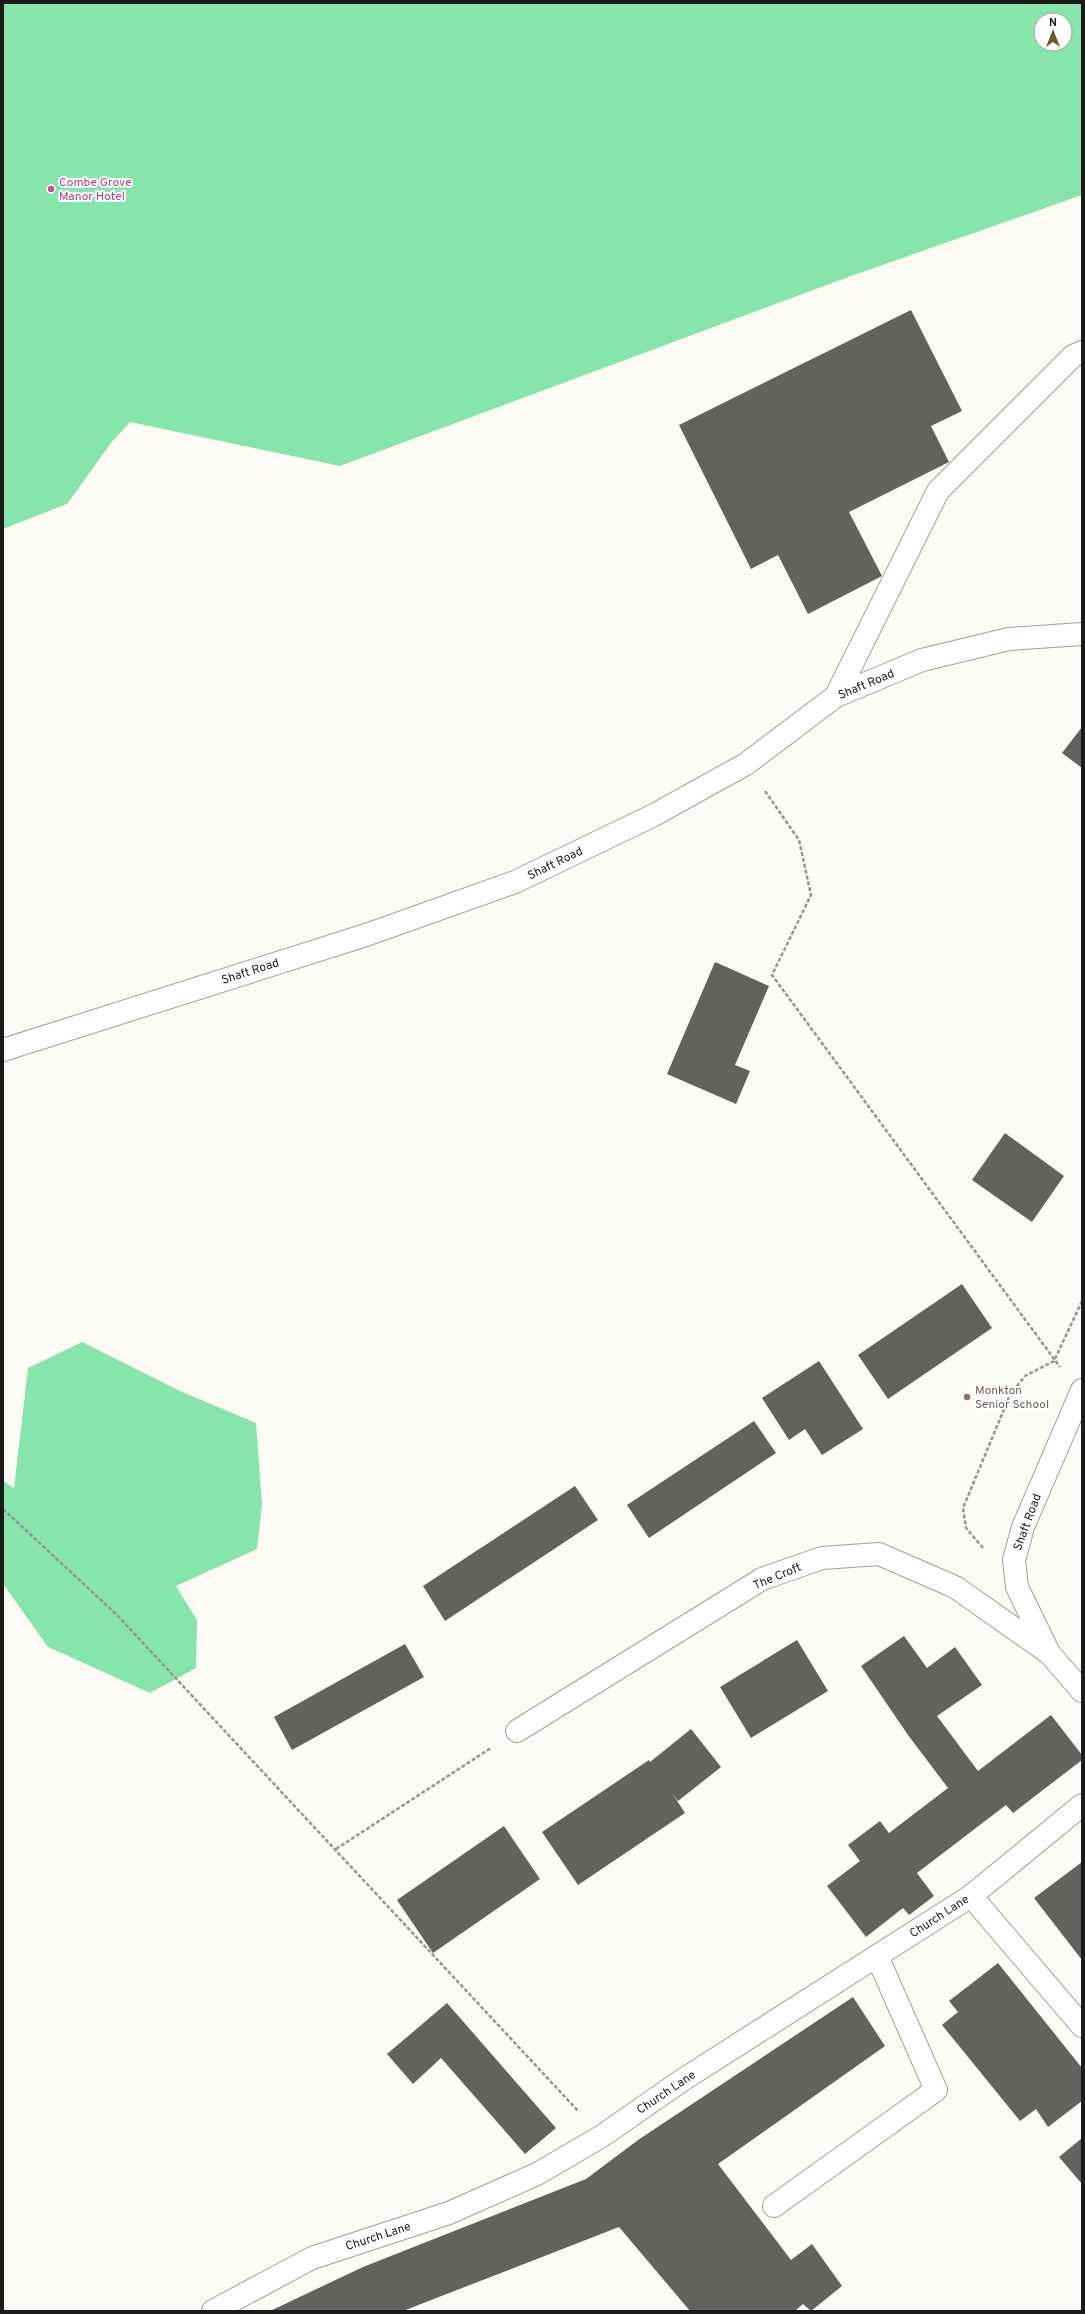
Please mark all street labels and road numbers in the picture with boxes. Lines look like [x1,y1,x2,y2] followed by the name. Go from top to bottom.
[836,666,897,704] street label: Shaft Road
[525,844,586,884] street label: Shaft Road
[220,955,281,989] street label: Shaft Road
[1010,1492,1046,1553] street label: Shaft Road
[751,1560,804,1594] street label: The Croft
[907,1892,972,1942] street label: Church Lane
[634,2067,699,2118] street label: Church Lane
[344,2219,413,2255] street label: Church Lane

